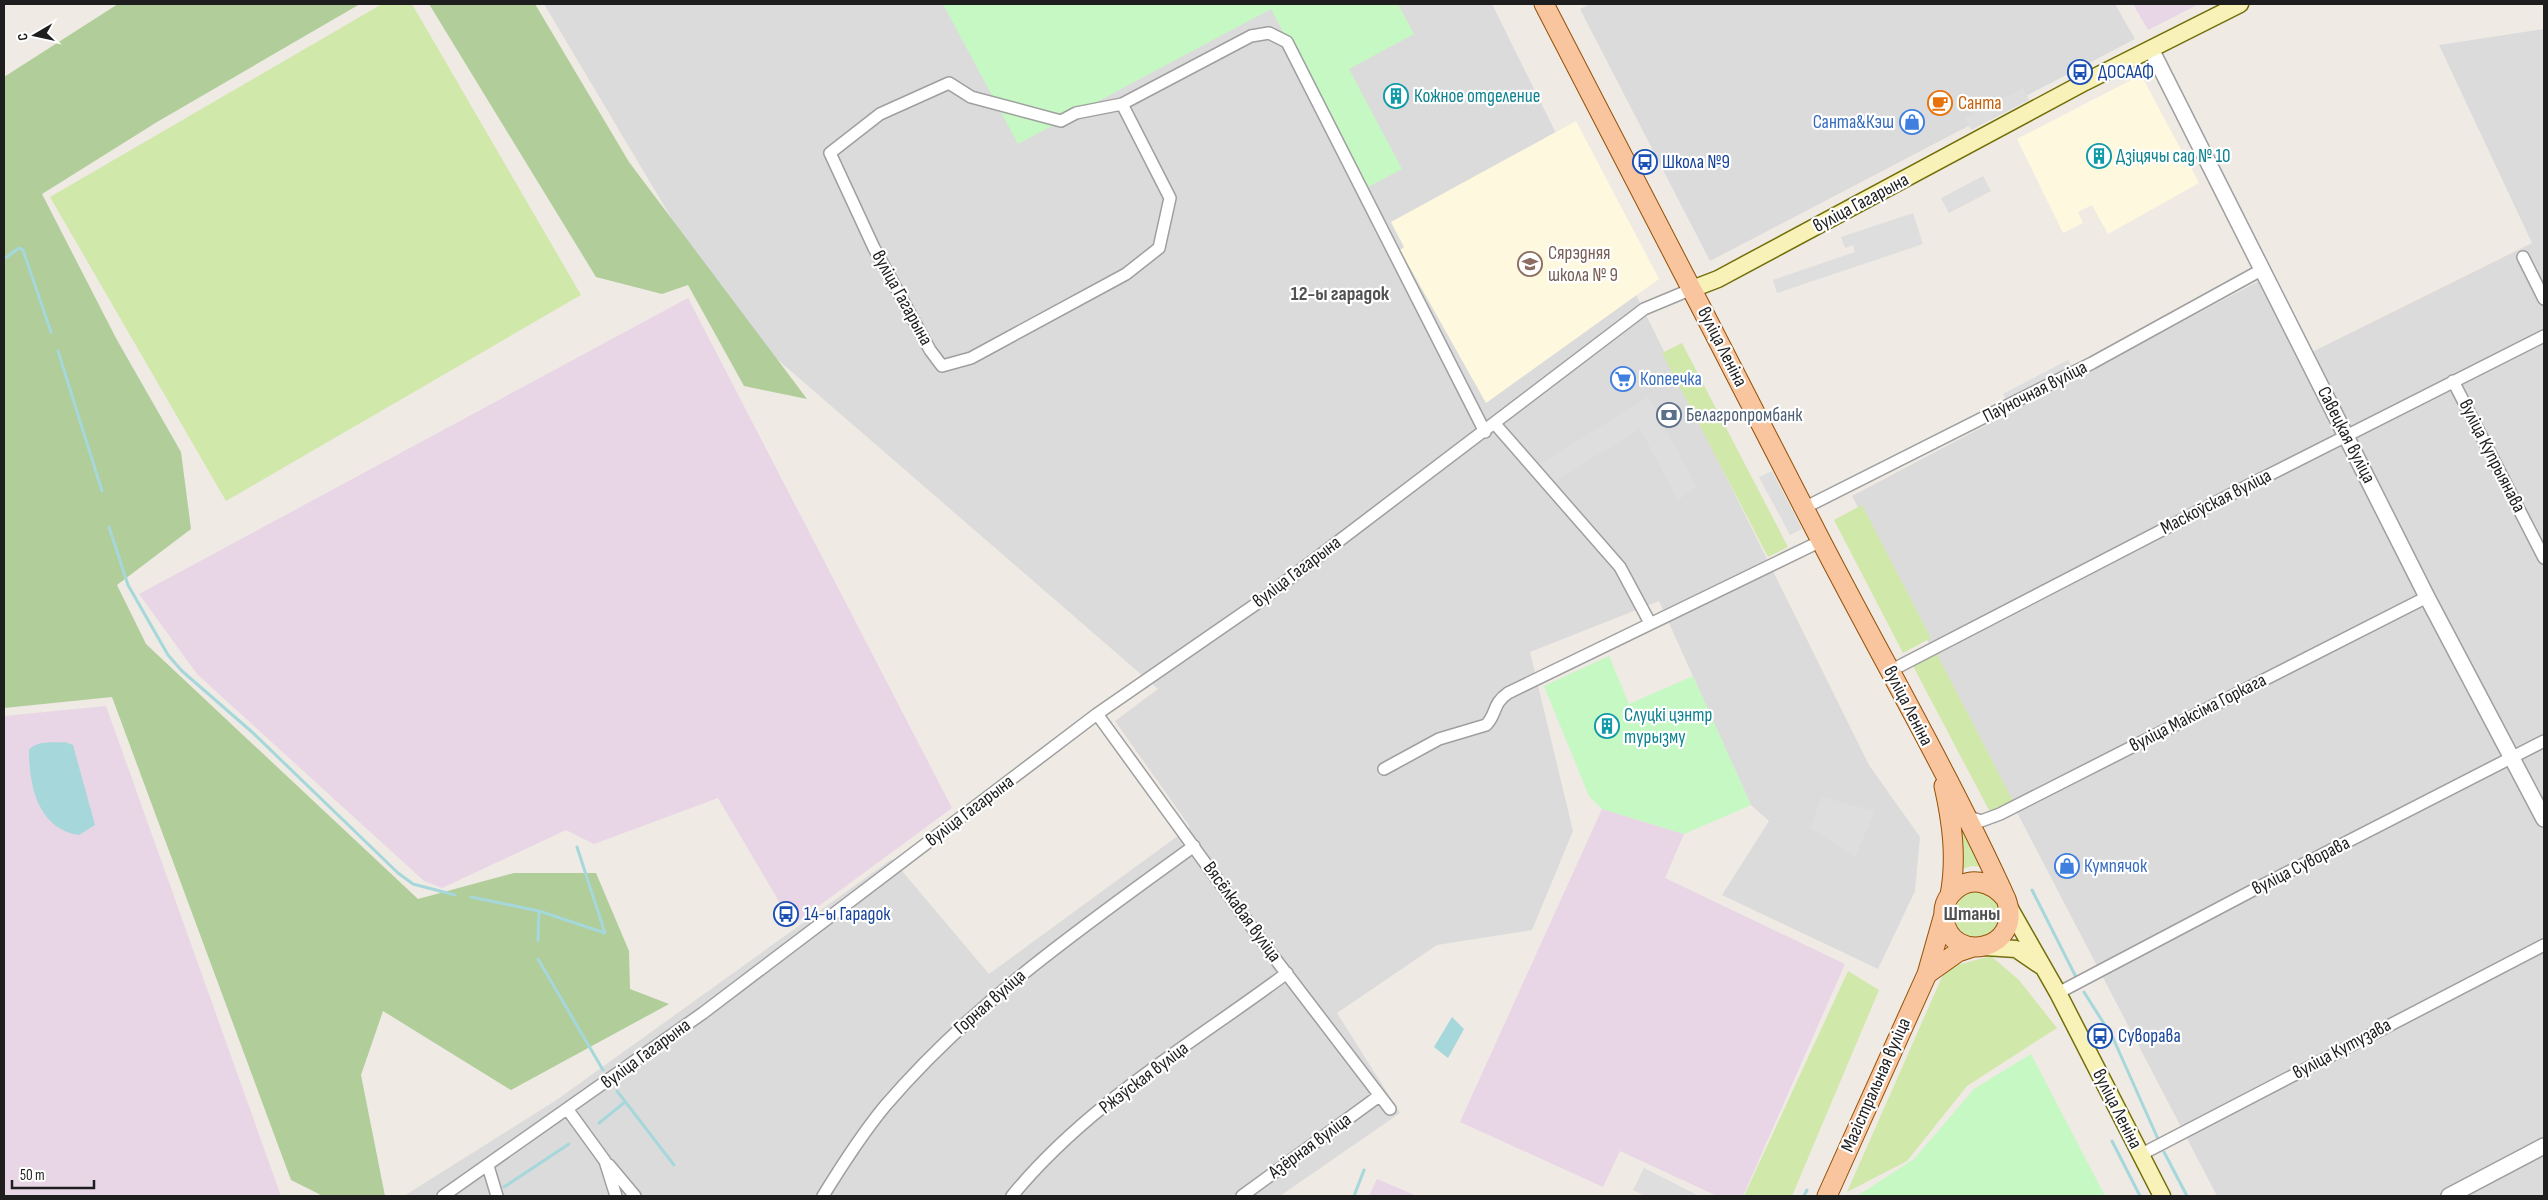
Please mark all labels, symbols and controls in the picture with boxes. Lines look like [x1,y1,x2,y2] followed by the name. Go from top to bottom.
[10,10,60,60] north arrow
[14,32,32,42] text: С
[2067,59,2093,85] bus stop icon: ДОСААФ
[2098,61,2154,84] place label: ДОСААФ
[1383,83,1409,109] building icon: Кожное отделение
[1414,85,1540,108] place label: Кожное отделение
[1927,90,1953,116] cafe icon: Санта
[1958,92,2002,115] place label: Санта
[1899,109,1925,135] shop icon: Санта&Кэш
[1813,111,1894,134] place label: Санта&Кэш
[2086,143,2112,169] building icon: Дзіцячы сад № 10
[2116,145,2231,168] place label: Дзіцячы сад № 10
[1632,149,1658,175] bus stop icon: Школа №9
[1662,151,1730,174] place label: Школа №9
[1809,168,1913,238] street label: вуліца Гагарына
[1548,242,1618,287] place label: Сярэдняя школа № 9
[866,247,938,349] street label: вуліца Гагарына
[1517,251,1543,277] school or university icon: Сярэдняя школа № 9
[1291,282,1390,306] district label: 12-ы гарадок
[1692,303,1752,391] street label: вуліца Леніна
[1979,356,2091,428] street label: Паўночная вуліца
[1610,366,1636,392] supermarket icon: Копеечка
[1640,368,1702,391] place label: Копеечка
[2312,383,2380,487] street label: Савецкая вуліца
[2454,396,2530,516] street label: вуліца Купрыянава
[1656,402,1682,428] bank icon: Белагропромбанк
[1686,404,1803,427] place label: Белагропромбанк
[2157,464,2275,540] street label: Маскоўская вуліца
[1248,531,1346,613] street label: вуліца Гагарына
[1878,662,1938,750] street label: вуліца Леніна
[2126,669,2270,757] street label: вуліца Максіма Горкага
[1624,704,1712,749] place label: Слуцкі цэнтр турызму
[1594,713,1620,739] building icon: Слуцкі цэнтр турызму
[921,770,1019,852] street label: вуліца Гагарына
[2248,832,2354,900] street label: вуліца Суворава
[2054,853,2080,879] shop icon: Кумпячок
[2084,855,2148,878] place label: Кумпячок
[1198,857,1286,967] street label: Вясёлкавая вуліца
[773,901,799,927] bus stop icon: 14-ы Гарадок
[1944,902,2000,926] district label: Штаны
[804,903,891,926] place label: 14-ы Гарадок
[949,965,1031,1039] street label: Горная вуліца
[2289,1013,2395,1085] street label: вуліца Кутузава
[597,1014,695,1094] street label: вуліца Гагарына
[1836,1014,1916,1156] street label: Магістральная вуліца
[2087,1023,2113,1049] bus stop icon: Суворава
[2118,1025,2181,1048] place label: Суворава
[1095,1037,1193,1119] street label: Ржэўская вуліца
[2087,1065,2147,1153] street label: вуліца Леніна
[1263,1108,1356,1184] street label: Азёрная вуліца
[12,1158,95,1190] scale bar
[20,1166,45,1185] text: 50 m

